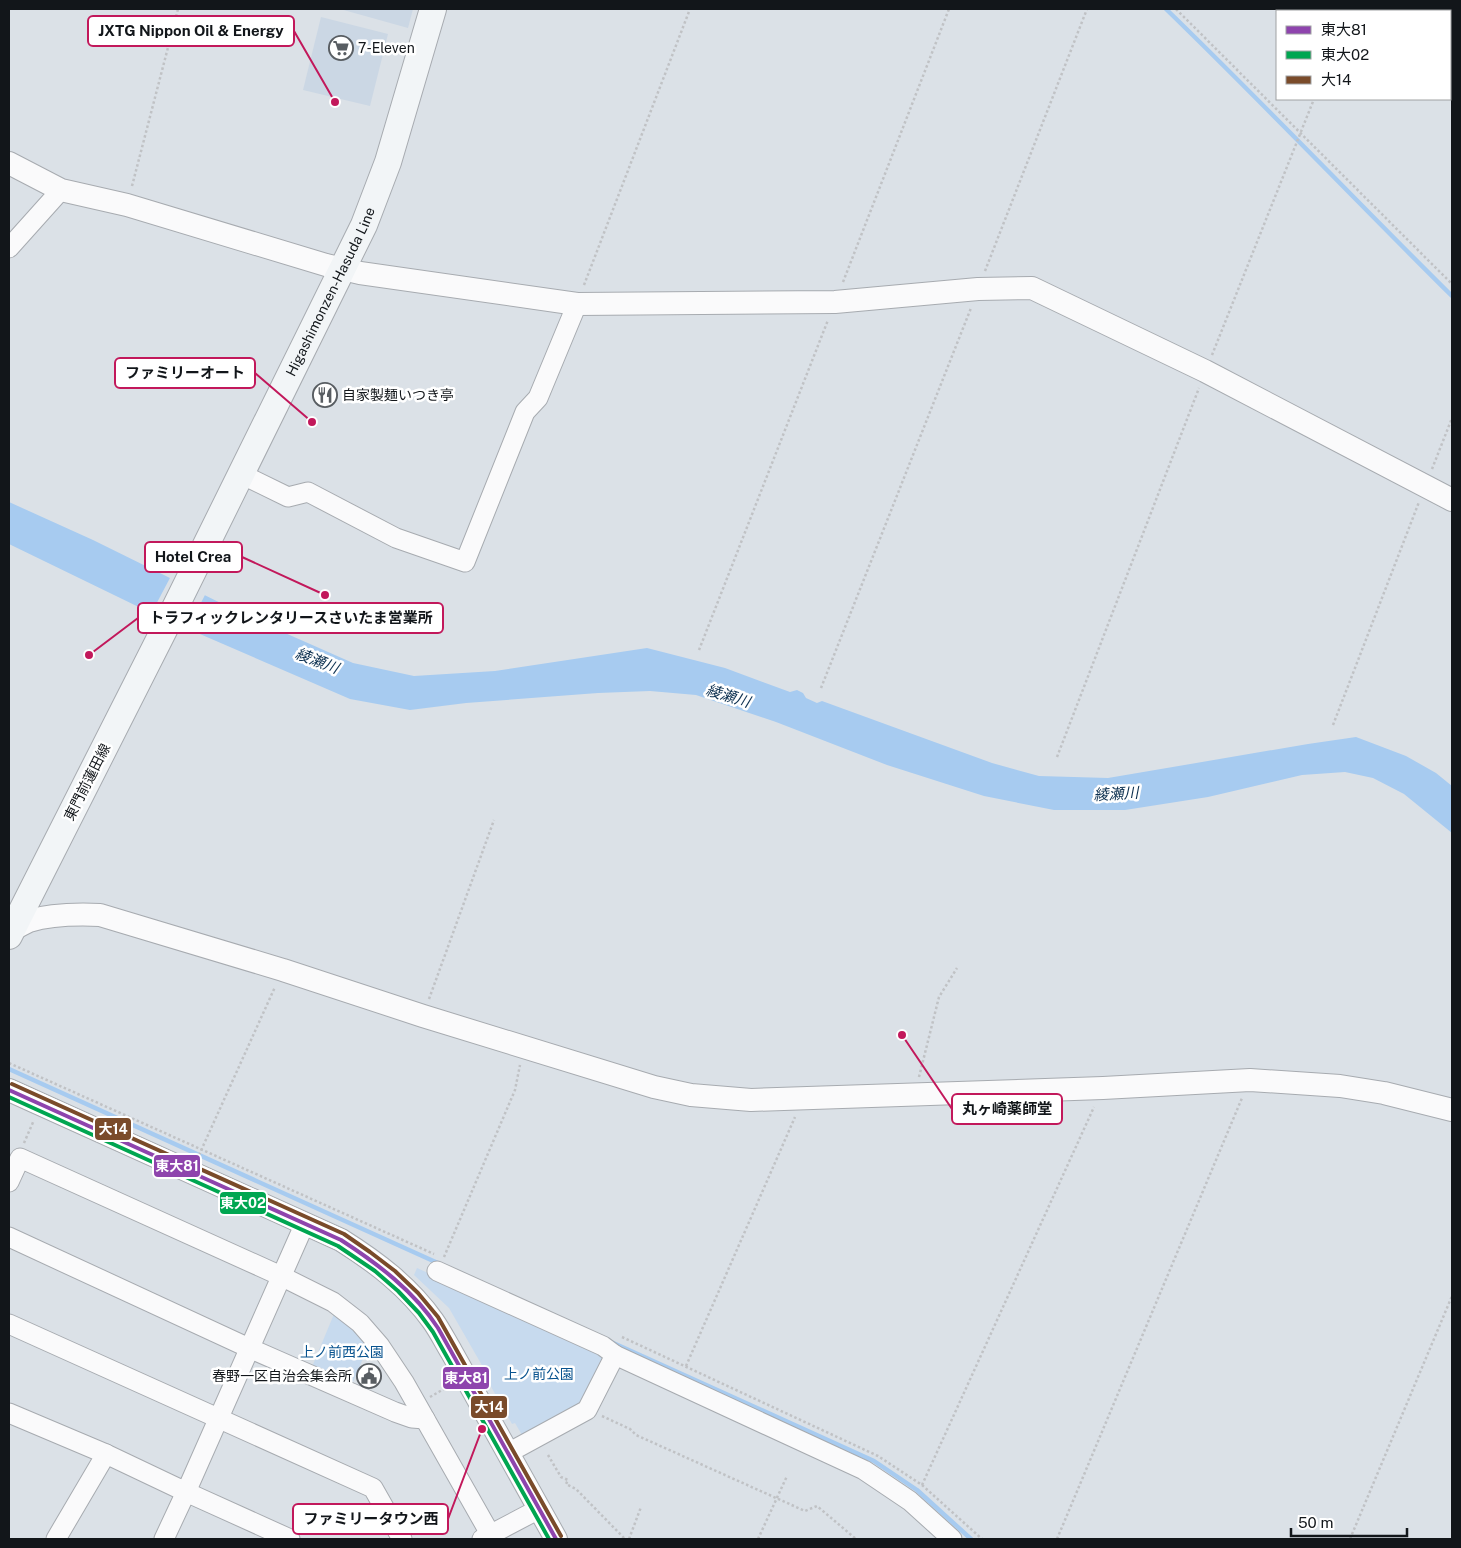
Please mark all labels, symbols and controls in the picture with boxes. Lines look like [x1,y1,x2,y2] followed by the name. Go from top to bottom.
[1276,10,1451,100] legend
[88,16,294,46] callout: JXTG Nippon Oil & Energy
[1321,21,1367,38] text: 東大81
[98,22,284,39] text: JXTG Nippon Oil & Energy
[328,35,354,61] supermarket icon: 7-Eleven
[358,40,415,56] place label: 7-Eleven
[1321,46,1369,63] text: 東大02
[1321,71,1352,88] text: 大14
[283,205,378,379] street label: Higashimonzen-Hasuda Line
[115,358,255,388] callout: ファミリーオート
[125,364,245,381] text: ファミリーオート
[312,382,338,408] restaurant icon: 自家製麺いつき亭
[342,387,454,403] place label: 自家製麺いつき亭
[145,542,242,572] callout: Hotel Crea
[155,548,231,565] text: Hotel Crea
[138,603,443,633] callout: トラフィックレンタリースさいたま営業所
[149,609,433,626] text: トラフィックレンタリースさいたま営業所
[293,645,343,677] water label: 綾瀬川
[704,681,754,711] water label: 綾瀬川
[61,741,113,823] street label: 東門前蓮田線
[1093,784,1141,803] water label: 綾瀬川
[952,1094,1062,1124] callout: 丸ヶ崎薬師堂
[962,1100,1052,1117] text: 丸ヶ崎薬師堂
[94,1117,132,1141] line badge: 大14
[98,1121,128,1137] text: 大14
[153,1154,201,1178] line badge: 東大81
[155,1158,199,1174] text: 東大81
[219,1191,267,1215] line badge: 東大02
[220,1195,266,1211] text: 東大02
[300,1344,384,1360] park label: 上ノ前西公園
[356,1363,382,1389] public building icon: 春野一区自治会集会所
[442,1366,490,1390] line badge: 東大81
[504,1366,574,1382] park label: 上ノ前公園
[212,1368,352,1384] place label: 春野一区自治会集会所
[444,1370,488,1386] text: 東大81
[470,1395,508,1419] line badge: 大14
[474,1399,504,1415] text: 大14
[293,1504,448,1534] callout: ファミリータウン西
[1291,1506,1407,1538] scale bar
[303,1510,439,1527] text: ファミリータウン西
[1298,1514,1333,1531] text: 50 m

